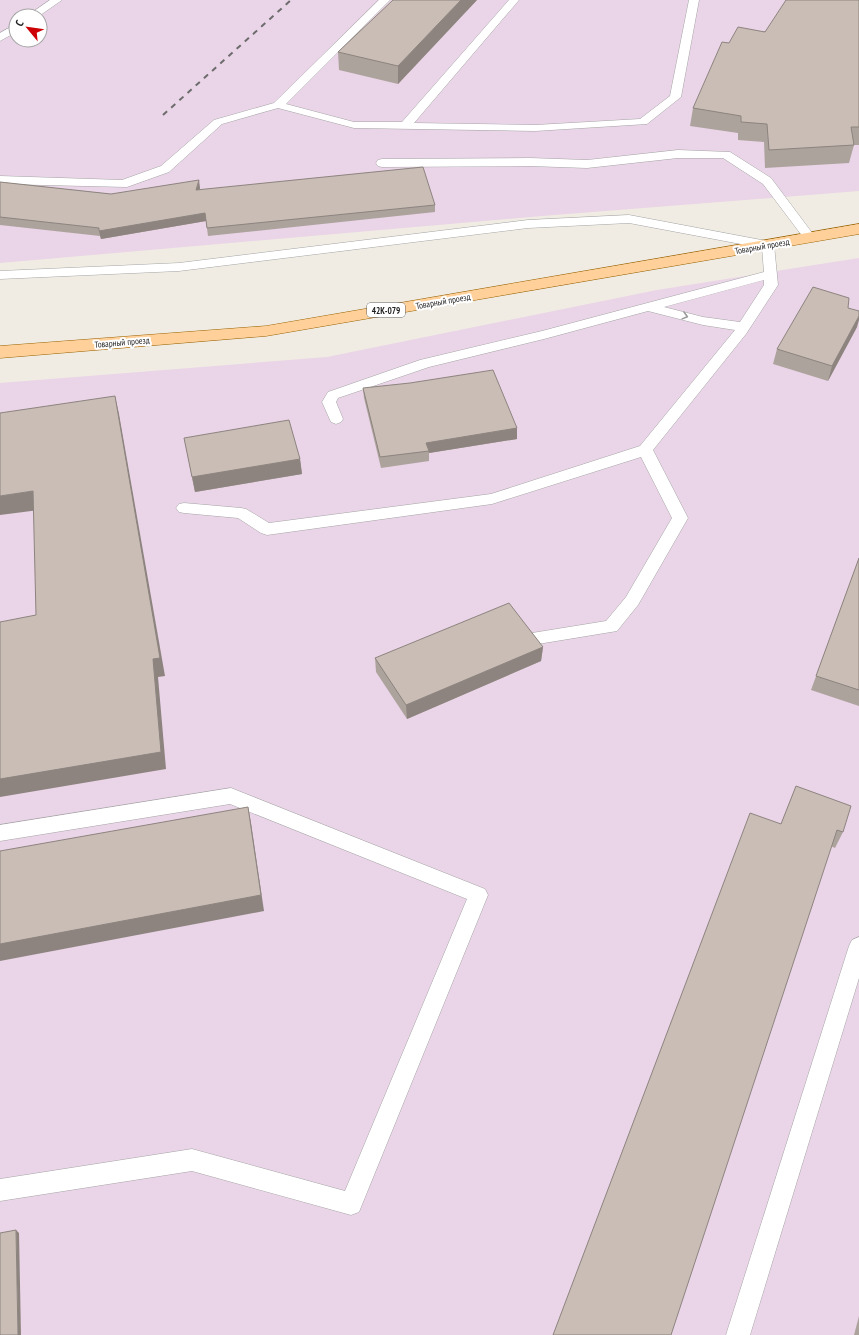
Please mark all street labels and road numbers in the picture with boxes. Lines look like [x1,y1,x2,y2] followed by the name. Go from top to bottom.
[734,236,790,256] street label: Товарный проезд
[415,291,471,311] street label: Товарный проезд
[367,303,405,317] road number: 42К-079
[94,334,150,350] street label: Товарный проезд

